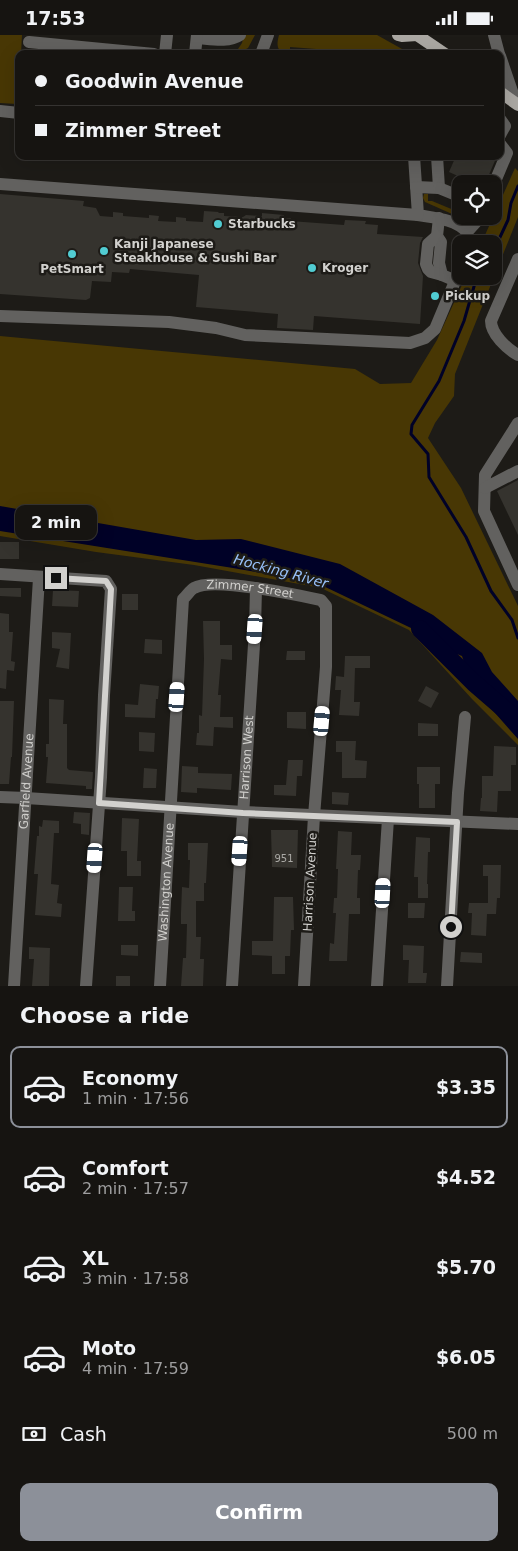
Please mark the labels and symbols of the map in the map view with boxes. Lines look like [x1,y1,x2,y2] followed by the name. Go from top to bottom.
[228,217,296,231] place label: Starbucks
[212,218,224,230] marker: Starbucks
[114,237,276,265] place label: Kanji Japanese Steakhouse & Sushi Bar
[98,245,110,257] marker: Kanji Japanese Steakhouse & Sushi Bar
[66,248,78,260] marker: PetSmart
[322,261,368,275] place label: Kroger
[40,262,104,276] place label: PetSmart
[306,262,318,274] marker: Kroger
[445,289,491,303] place label: Pickup
[429,290,441,302] marker: Pickup
[15,505,97,541] callout: 2 min
[232,551,331,592] water label: Hocking River
[45,567,67,589] route end
[206,577,295,601] street label: Zimmer Street
[246,614,263,644] car
[168,682,185,712] car
[313,705,330,737] car
[237,715,256,800] street label: Harrison West
[17,733,36,830] street label: Garfield Avenue
[156,822,177,942] street label: Washington Avenue
[300,832,320,932] street label: Harrison Avenue
[231,836,248,866] car
[86,843,103,873] car
[274,853,294,864] house number: 951
[374,878,391,908] car
[440,916,462,938] route start

